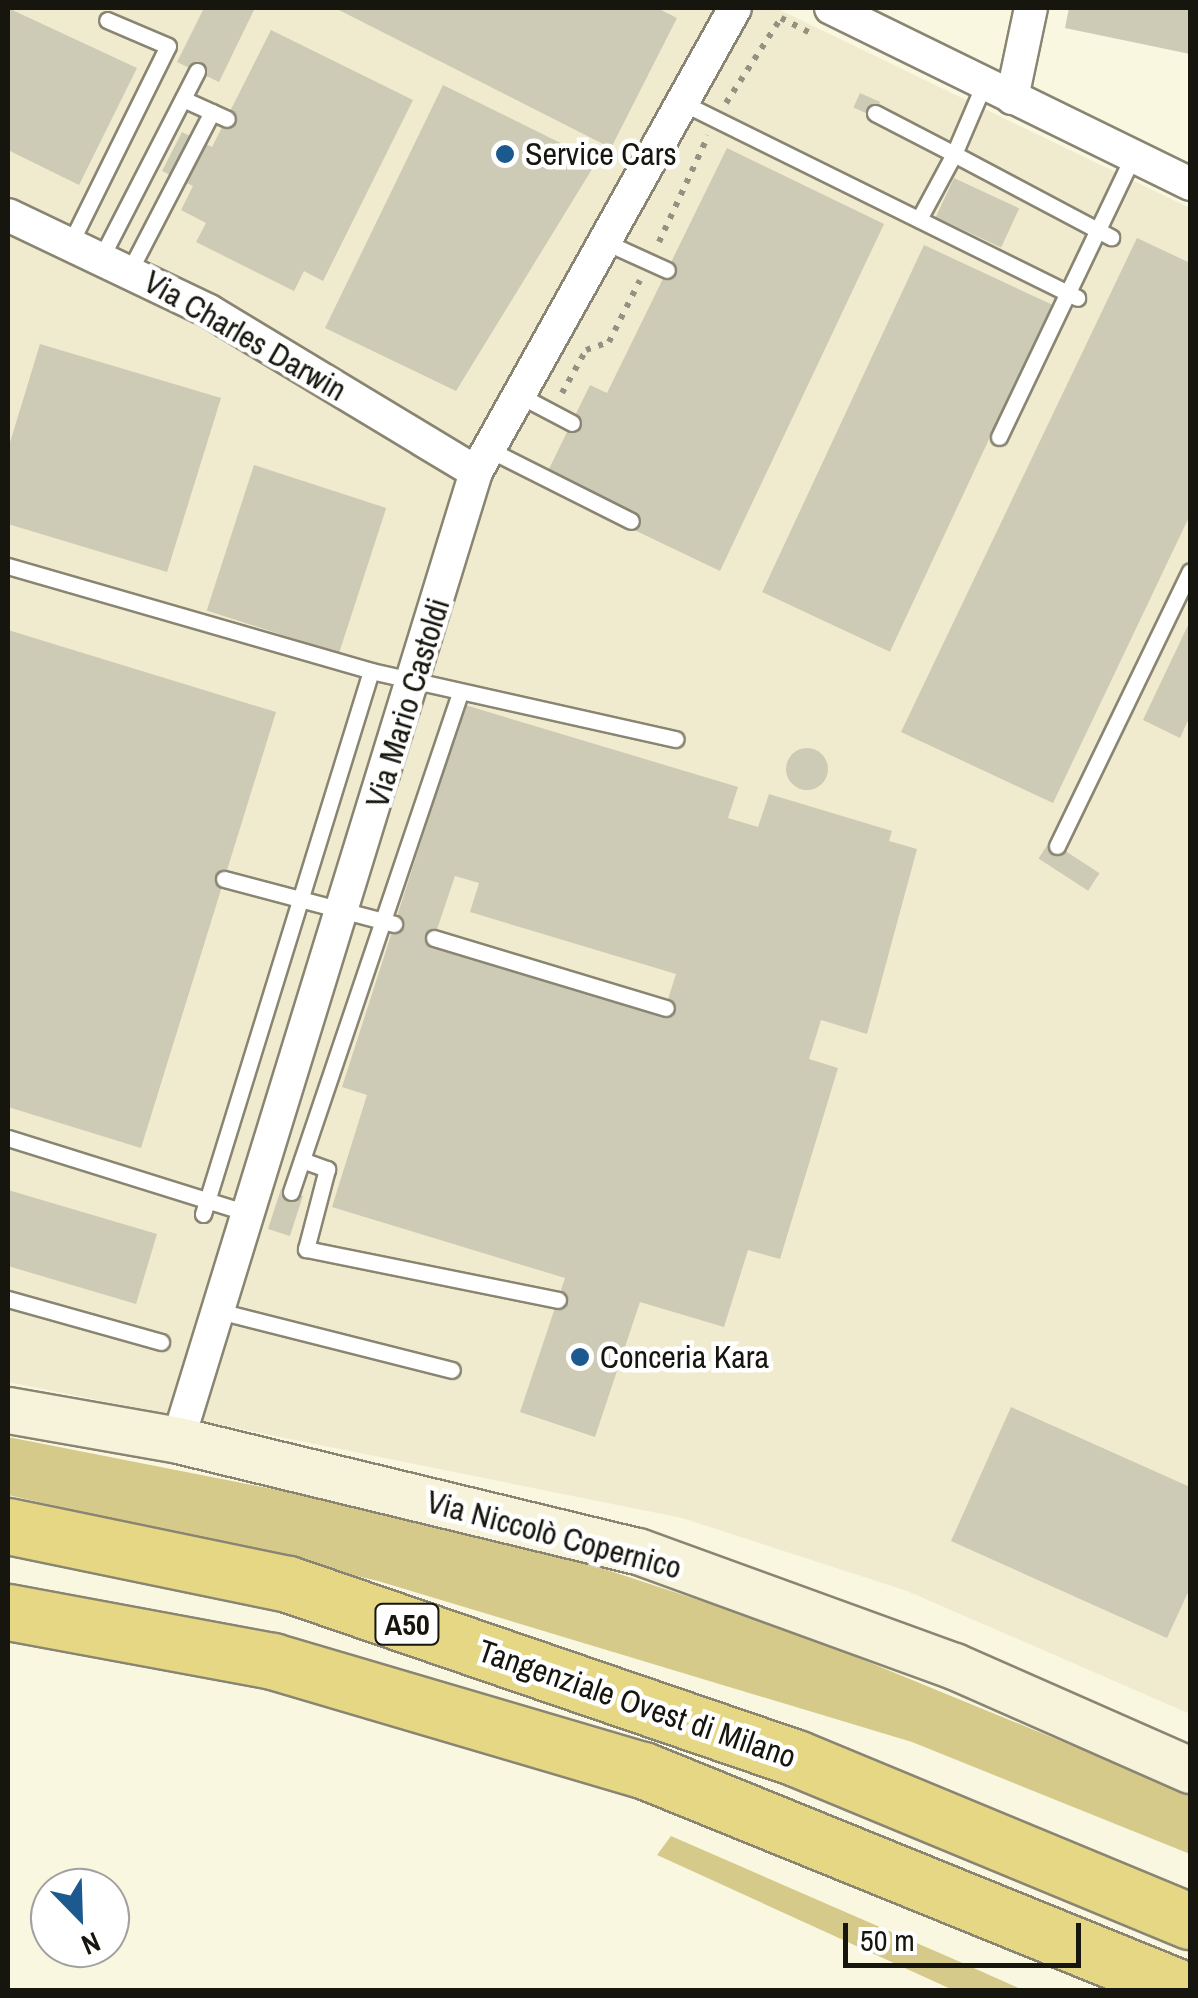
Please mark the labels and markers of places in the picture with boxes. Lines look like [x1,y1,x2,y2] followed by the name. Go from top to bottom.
[525,135,677,173] place label: Service Cars
[494,143,516,165] marker: Service Cars
[600,1338,769,1376] place label: Conceria Kara
[569,1346,591,1368] marker: Conceria Kara

